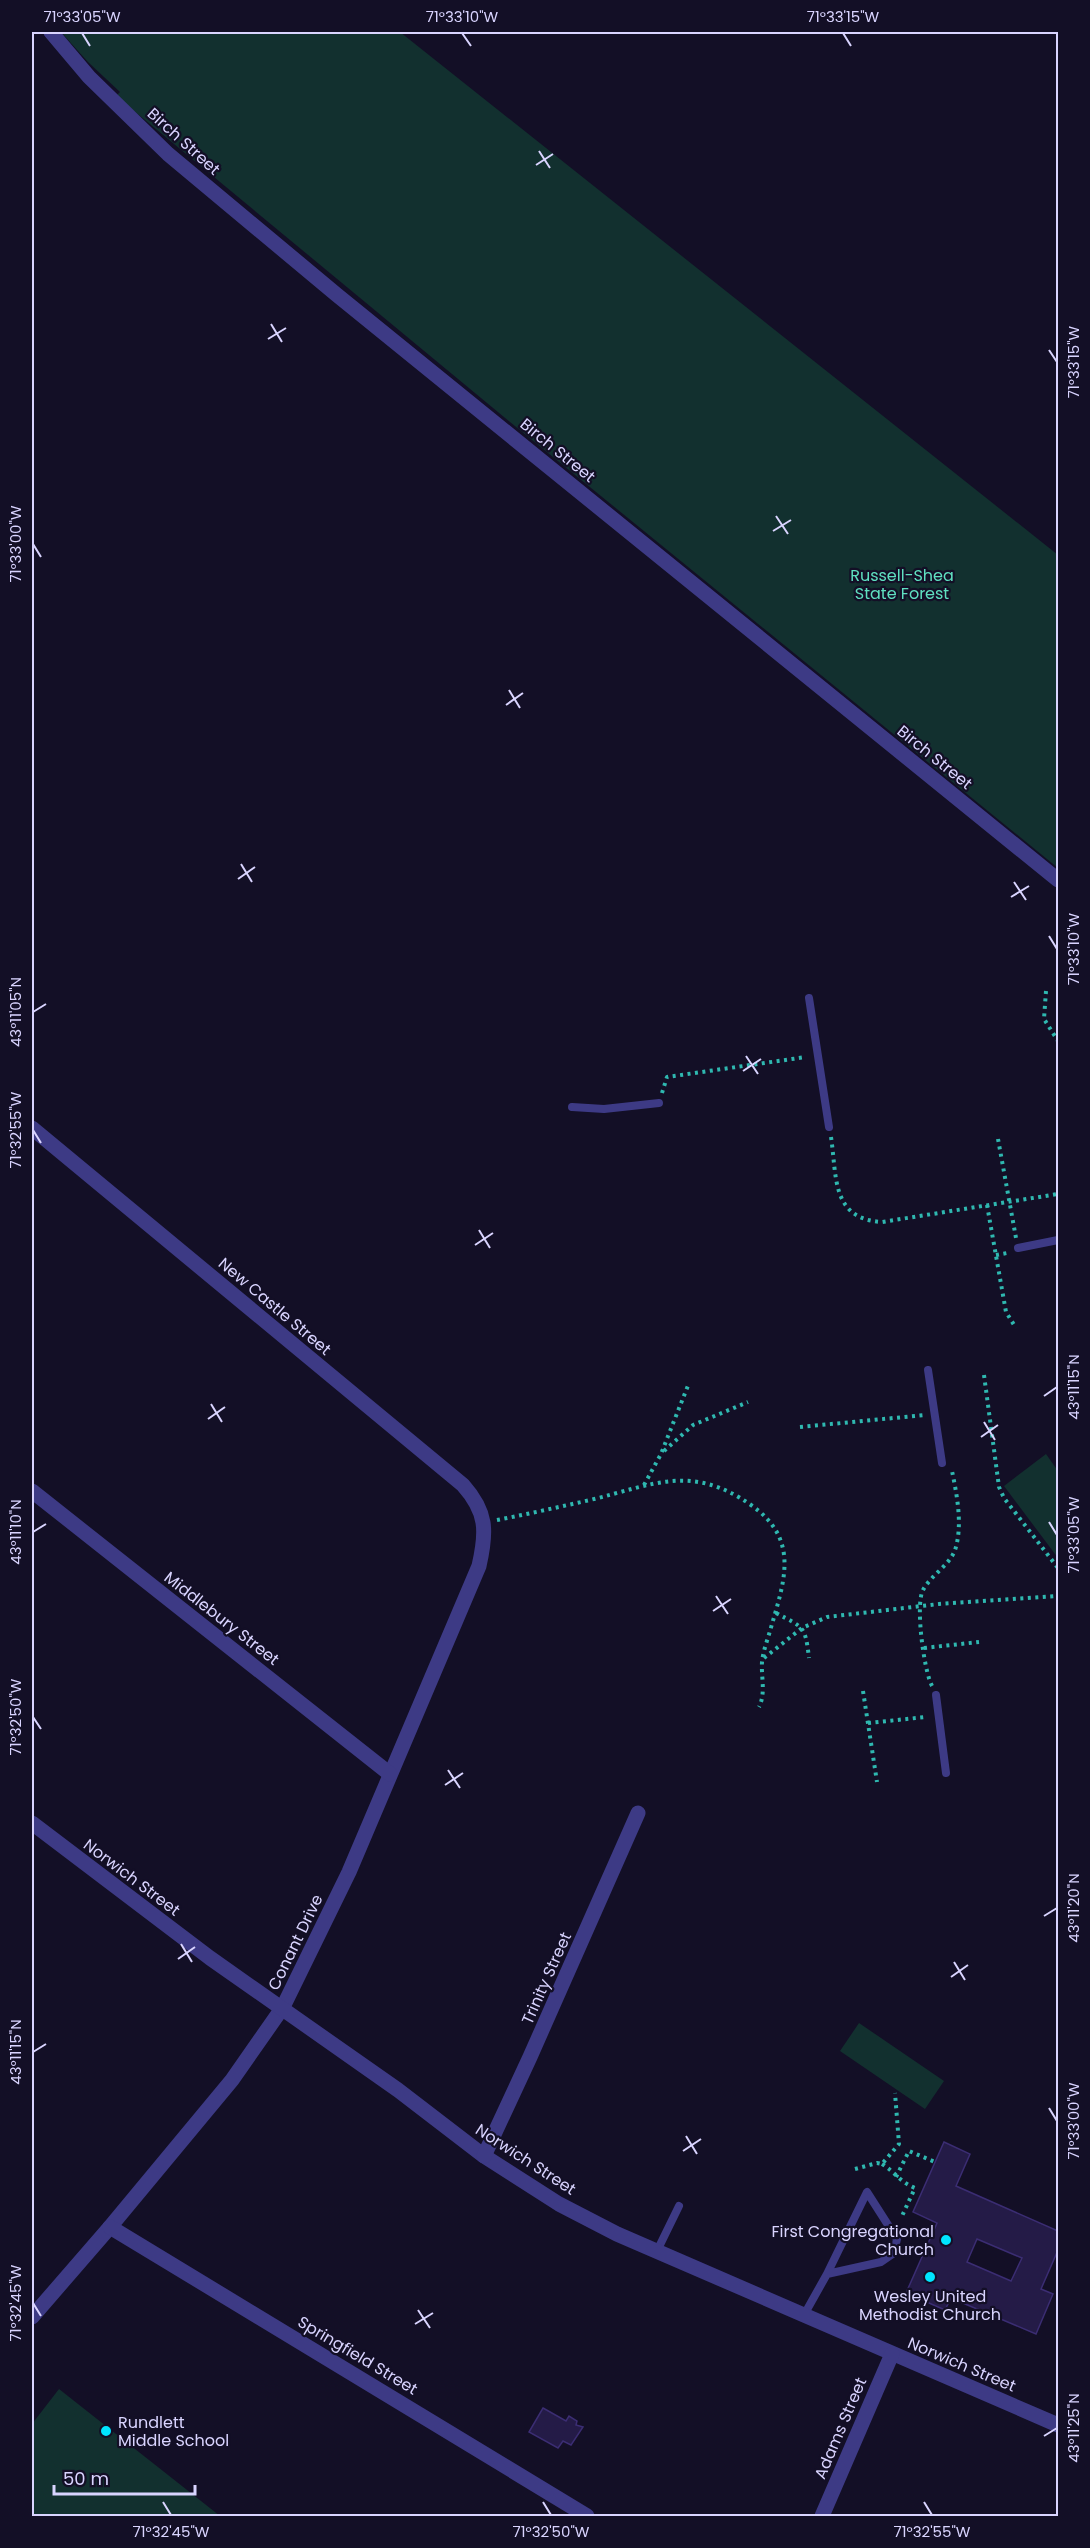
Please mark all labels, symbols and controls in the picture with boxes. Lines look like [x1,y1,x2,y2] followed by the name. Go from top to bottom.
[43,6,121,27] text: 71°33'05"W
[426,6,499,27] text: 71°33'10"W
[807,6,880,27] text: 71°33'15"W
[142,102,225,180] street label: Birch Street
[1063,325,1084,398] text: 71°33'15"W
[515,413,600,488] street label: Birch Street
[5,505,26,583] text: 71°33'00"W
[850,564,954,605] park label: Russell-Shea State Forest
[892,720,977,795] street label: Birch Street
[1063,912,1084,985] text: 71°33'10"W
[5,977,26,1047] text: 43°11'05"N
[5,1091,26,1168] text: 71°32'55"W
[213,1252,336,1361] street label: New Castle Street
[1063,1354,1084,1420] text: 43°11'15"N
[1063,1496,1084,1574] text: 71°33'05"W
[5,1499,26,1565] text: 43°11'10"N
[159,1566,284,1671] street label: Middlebury Street
[5,1678,26,1755] text: 71°32'50"W
[79,1833,185,1921] street label: Norwich Street
[1063,1873,1084,1943] text: 43°11'20"N
[262,1890,329,1994] street label: Conant Drive
[516,1928,577,2028] street label: Trinity Street
[5,2019,26,2085] text: 43°11'15"N
[1063,2082,1084,2160] text: 71°33'00"W
[471,2118,581,2201] street label: Norwich Street
[771,2220,934,2261] place label: First Congregational Church
[939,2233,953,2247] marker: First Congregational Church
[5,2264,26,2341] text: 71°32'45"W
[923,2270,937,2284] marker: Wesley United Methodist Church
[859,2285,1001,2326] place label: Wesley United Methodist Church
[293,2311,422,2400] street label: Springfield Street
[904,2331,1020,2398] street label: Norwich Street
[809,2374,872,2483] street label: Adams Street
[1063,2393,1084,2463] text: 43°11'25"N
[118,2411,229,2452] place label: Rundlett Middle School
[99,2424,113,2438] marker: Rundlett Middle School
[54,2458,195,2496] scale bar
[63,2466,109,2491] text: 50 m
[133,2521,210,2542] text: 71°32'45"W
[513,2521,590,2542] text: 71°32'50"W
[894,2521,971,2542] text: 71°32'55"W

